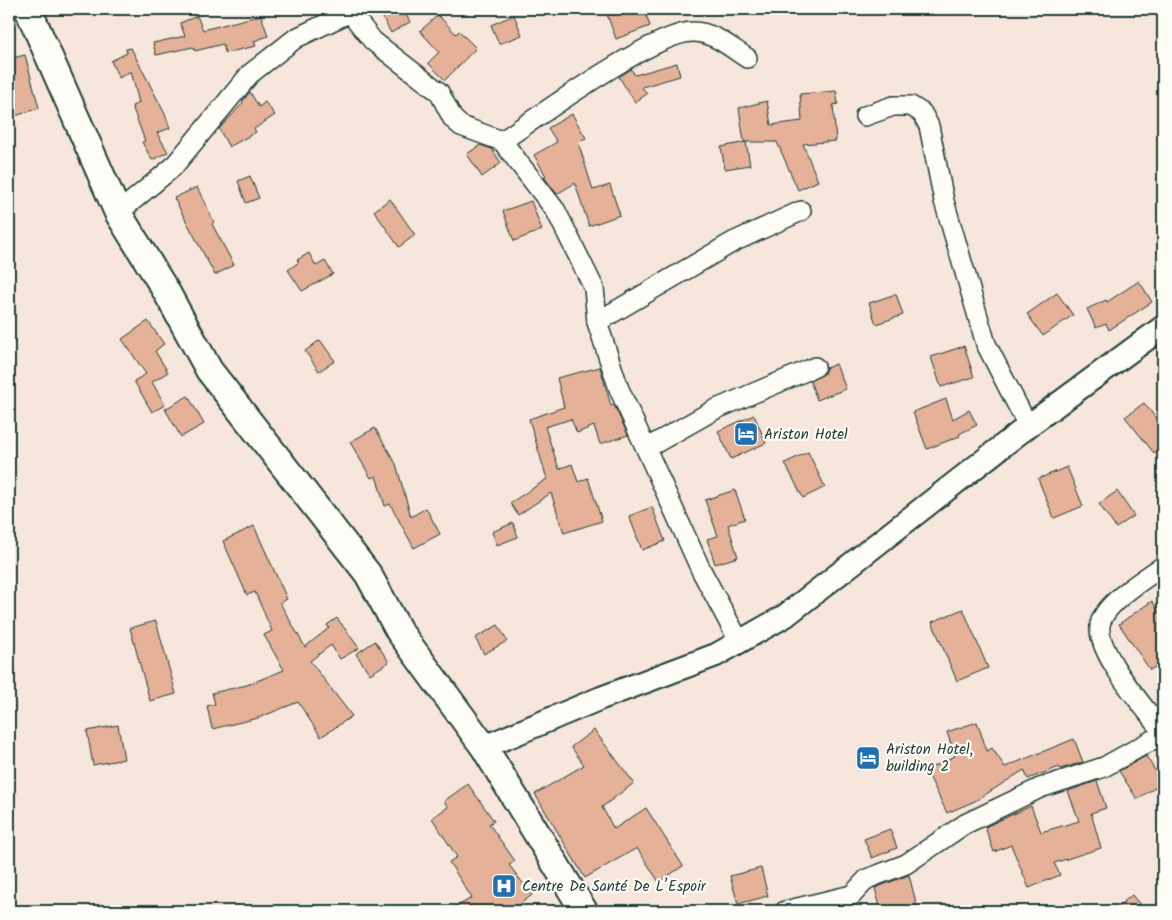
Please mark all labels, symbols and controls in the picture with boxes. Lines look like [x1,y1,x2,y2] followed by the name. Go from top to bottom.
[733,421,759,447] hotel icon: Ariston Hotel
[764,423,848,447] place label: Ariston Hotel
[886,738,973,779] place label: Ariston Hotel, building 2
[855,745,881,771] hotel icon: Ariston Hotel, building 2
[491,873,517,899] hospital icon: Centre De Santé De L’Espoir
[522,875,707,899] place label: Centre De Santé De L’Espoir

